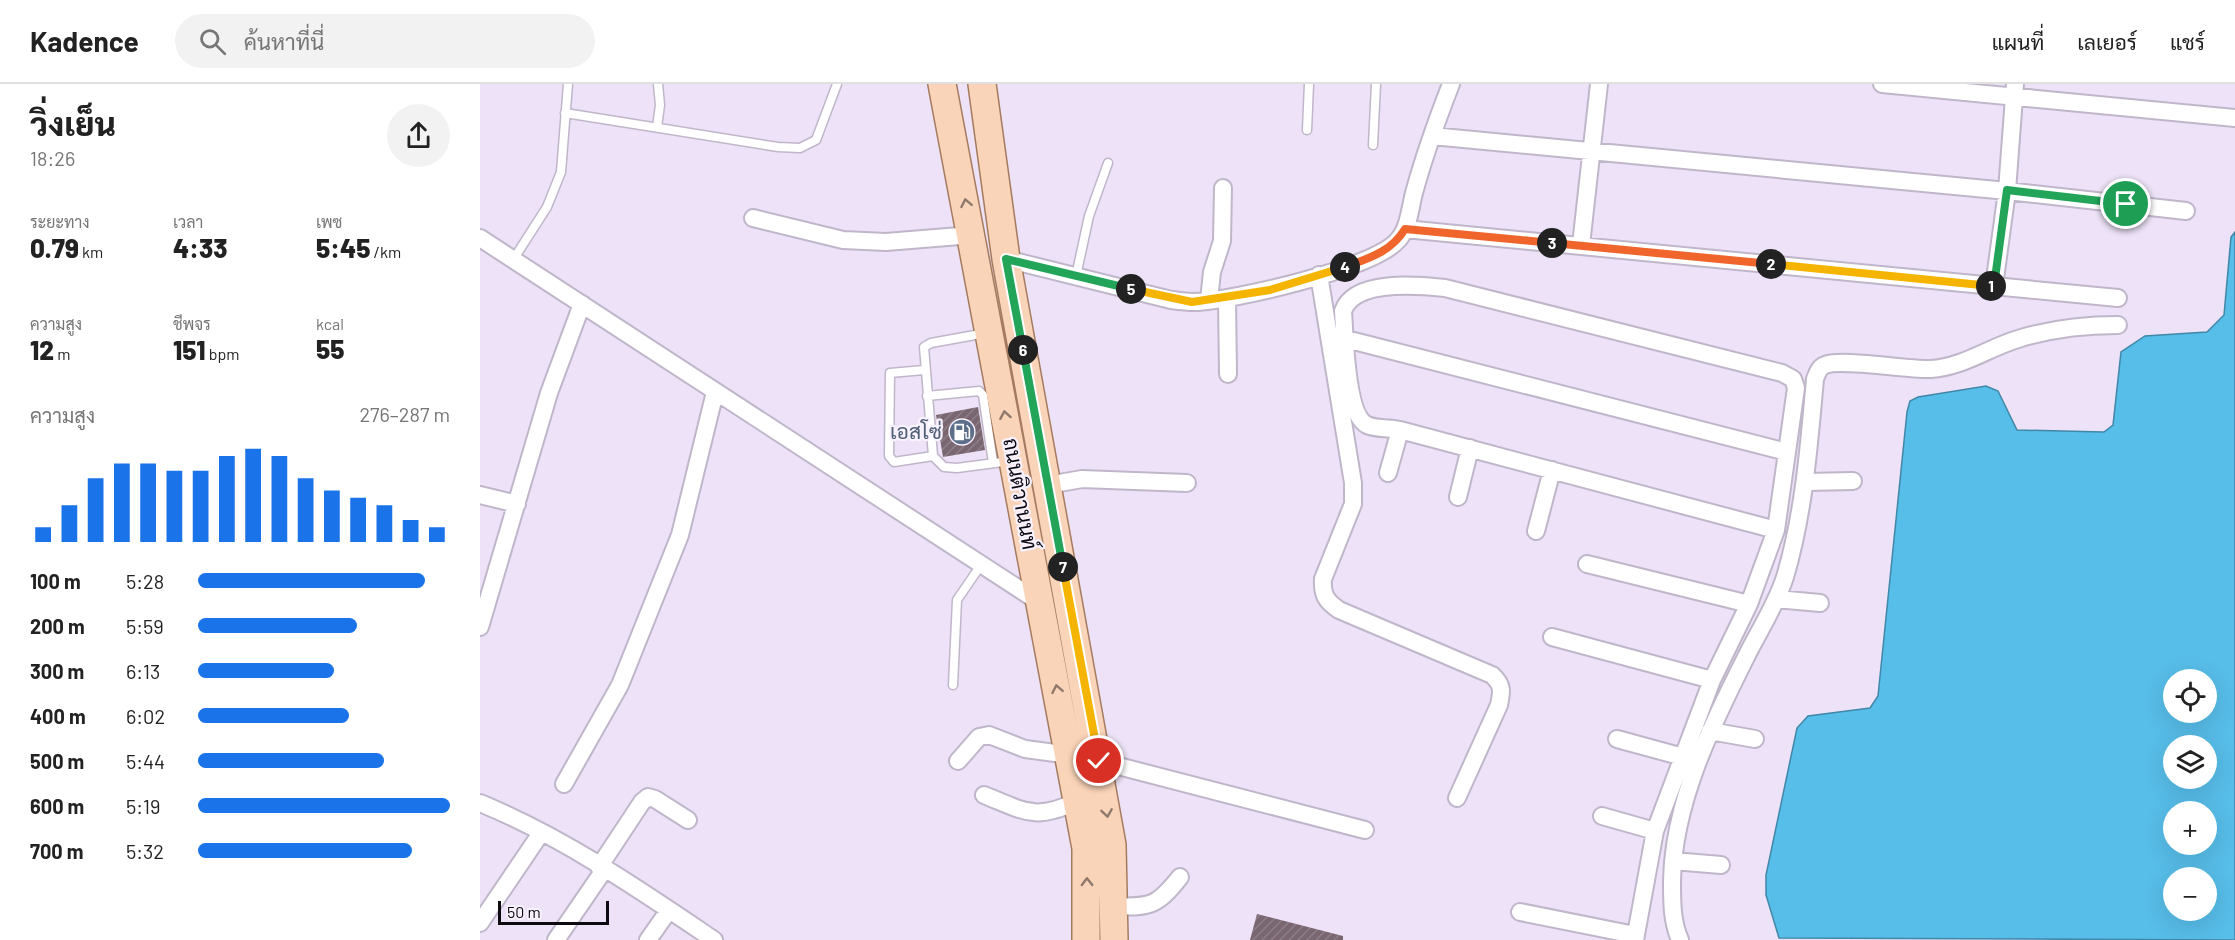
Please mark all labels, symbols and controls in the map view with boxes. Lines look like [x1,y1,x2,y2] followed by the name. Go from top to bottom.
[175,14,595,68] search box
[30,24,139,58] text: Kadence
[196,25,229,58] icon: search
[244,28,324,54] text: ค้นหาที่นี่
[1992,29,2044,54] text: แผนที่
[2077,29,2137,54] text: เลเยอร์
[2170,29,2205,54] text: แชร์
[30,103,116,143] text: วิ่งเย็น
[387,104,450,167] button: share
[30,146,75,170] text: 18:26
[2100,178,2151,229] pin
[2109,187,2142,220] icon: arrive
[960,198,973,208] one-way arrow
[30,212,90,231] text: ระยะทาง
[173,212,203,231] text: เวลา
[316,212,342,231] text: เพซ
[1537,228,1567,258] pin: 3
[30,232,79,263] text: 0.79
[173,232,227,263] text: 4:33
[316,232,370,263] text: 5:45
[1548,233,1556,252] text: 3
[79,242,103,261] text: km
[370,242,401,261] text: /km
[1756,249,1786,279] pin: 2
[1330,252,1360,282] pin: 4
[1767,254,1775,273] text: 2
[1340,257,1350,276] text: 4
[1976,271,2006,301] pin: 1
[1116,274,1146,304] pin: 5
[1988,276,1994,295] text: 1
[1127,279,1135,298] text: 5
[30,314,82,333] text: ความสูง
[173,314,211,333] text: ชีพจร
[316,314,344,333] text: kcal
[316,333,344,364] text: 55
[30,334,54,365] text: 12
[173,334,206,365] text: 151
[1008,335,1038,365] pin: 6
[1019,340,1027,359] text: 6
[54,344,70,363] text: m
[206,344,240,363] text: bpm
[359,402,450,426] text: 276–287 m
[30,403,95,427] text: ความสูง
[1000,410,1012,420] one-way arrow
[947,417,977,447] fuel station icon: เอสโซ่
[890,418,942,443] place label: เอสโซ่
[999,436,1044,552] street label: ถนนติวานนท์
[1048,552,1078,582] pin: 7
[1059,557,1067,576] text: 7
[30,569,81,593] text: 100 m
[126,569,164,593] text: 5:28
[30,614,85,638] text: 200 m
[126,614,164,638] text: 5:59
[30,659,84,683] text: 300 m
[126,659,160,683] text: 6:13
[2163,669,2217,921] map controls
[2163,669,2217,723] button: locate
[1051,685,1064,695] one-way arrow
[30,704,86,728] text: 400 m
[126,704,165,728] text: 6:02
[1073,735,1124,786] pin
[2163,735,2217,789] button: layers
[1082,744,1115,777] icon: check
[30,749,84,773] text: 500 m
[126,749,165,773] text: 5:44
[30,794,84,818] text: 600 m
[126,794,160,818] text: 5:19
[2163,801,2217,855] button: +
[1100,807,1113,817] one-way arrow
[30,839,83,863] text: 700 m
[126,839,164,863] text: 5:32
[2163,867,2217,921] button: −
[1081,877,1093,886] one-way arrow
[498,898,609,926] scale bar
[507,902,541,921] text: 50 m

